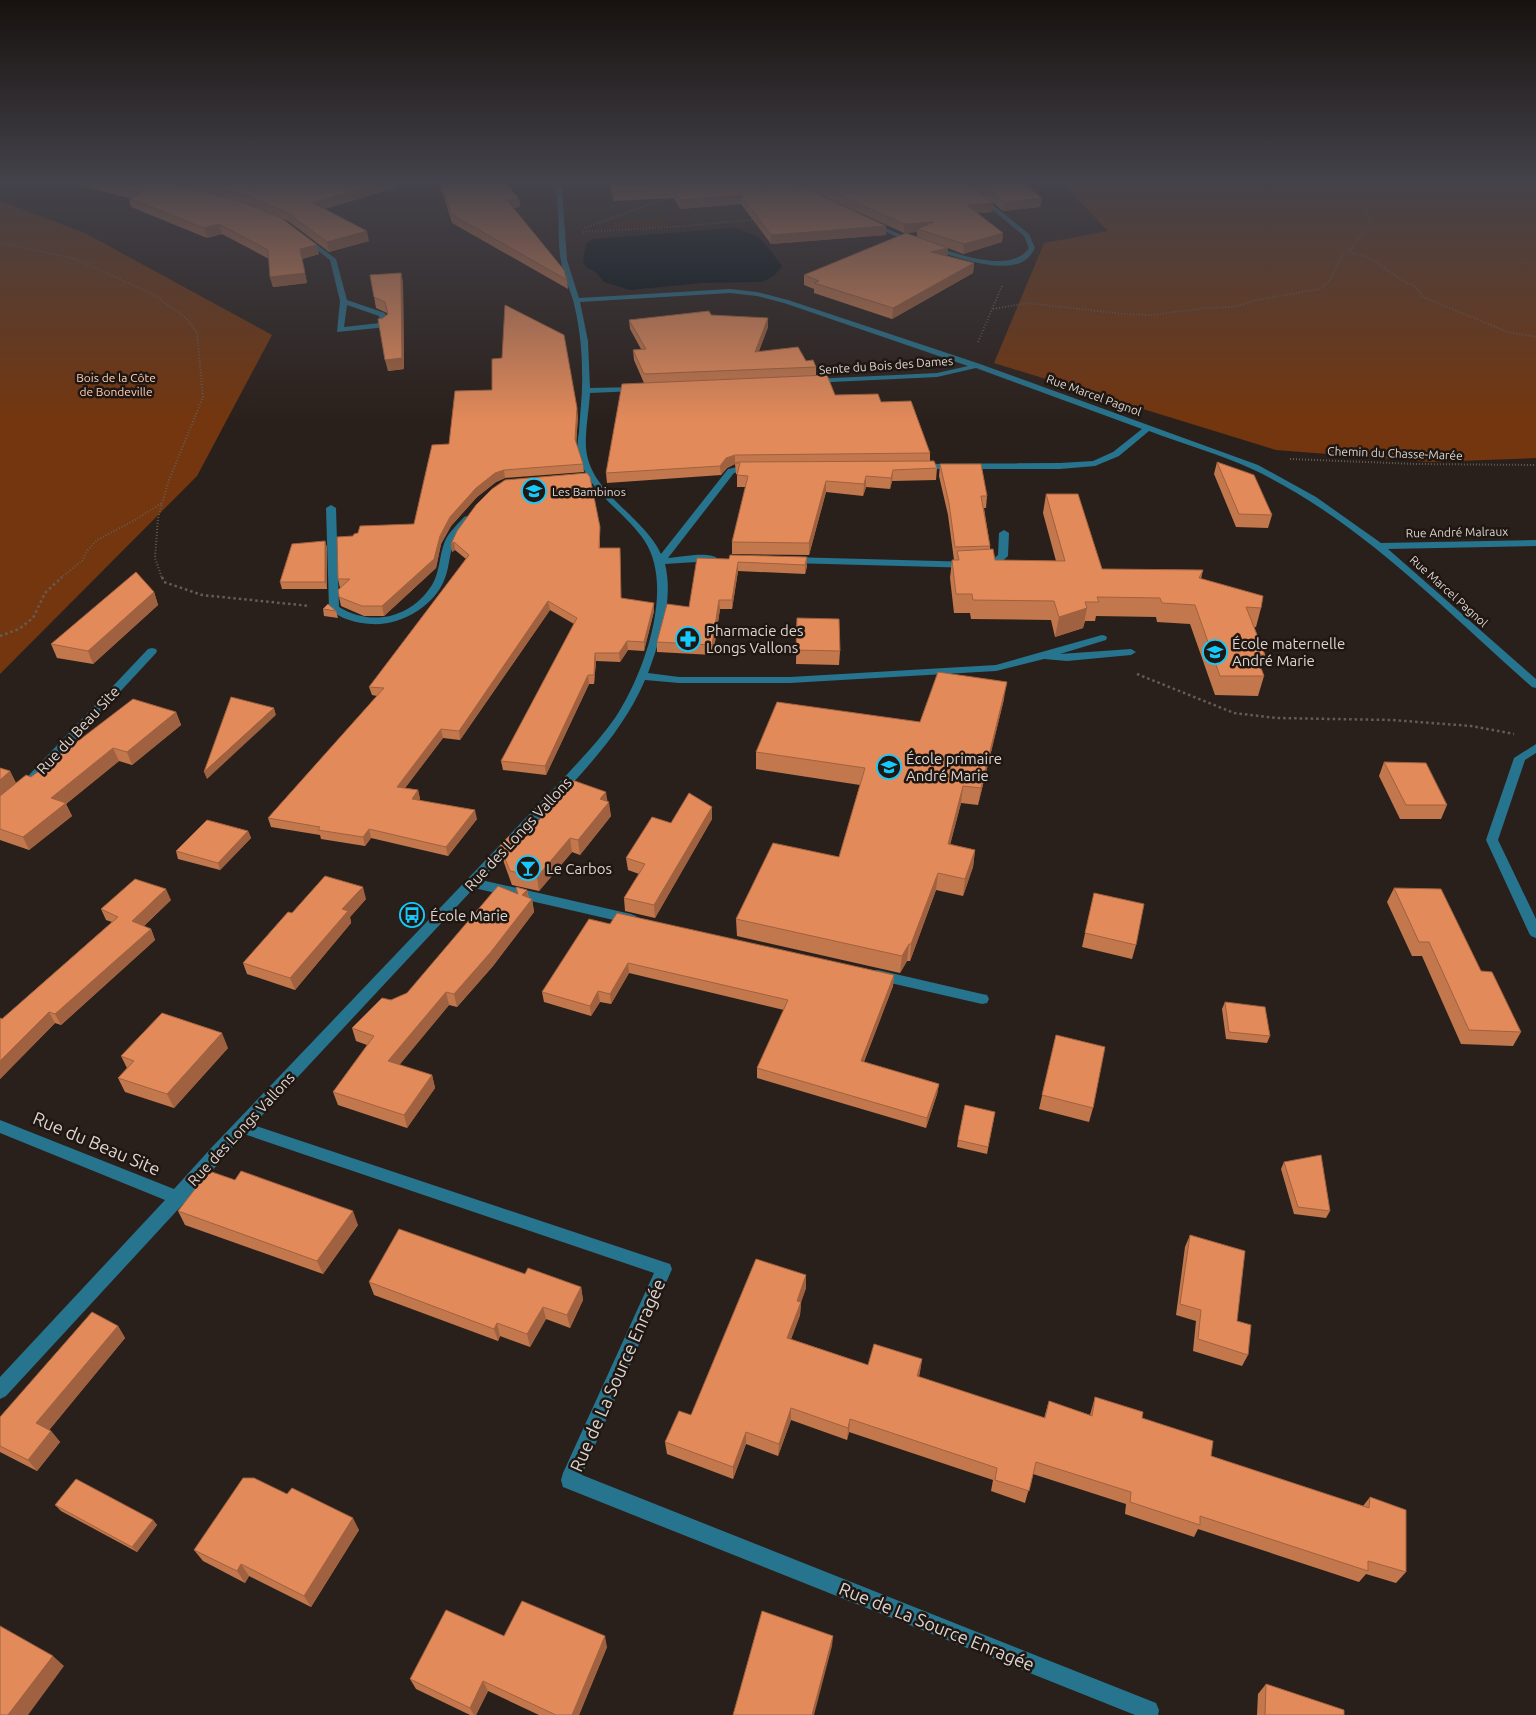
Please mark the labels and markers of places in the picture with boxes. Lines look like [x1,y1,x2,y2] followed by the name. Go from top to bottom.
[521,478,547,504] school or university icon: Les Bambinos
[552,485,626,498] place label: Les Bambinos
[706,622,804,656] place label: Pharmacie des Longs Vallons
[675,626,701,652] pharmacy icon: Pharmacie des Longs Vallons
[1232,635,1345,669] place label: École maternelle André Marie
[1202,639,1228,665] school or university icon: École maternelle André Marie
[906,750,1002,784] place label: École primaire André Marie
[876,754,902,780] school or university icon: École primaire André Marie
[515,855,541,881] bar icon: Le Carbos
[546,860,612,877] place label: Le Carbos
[399,902,425,928] bus stop icon: École Marie
[430,907,508,924] place label: École Marie

